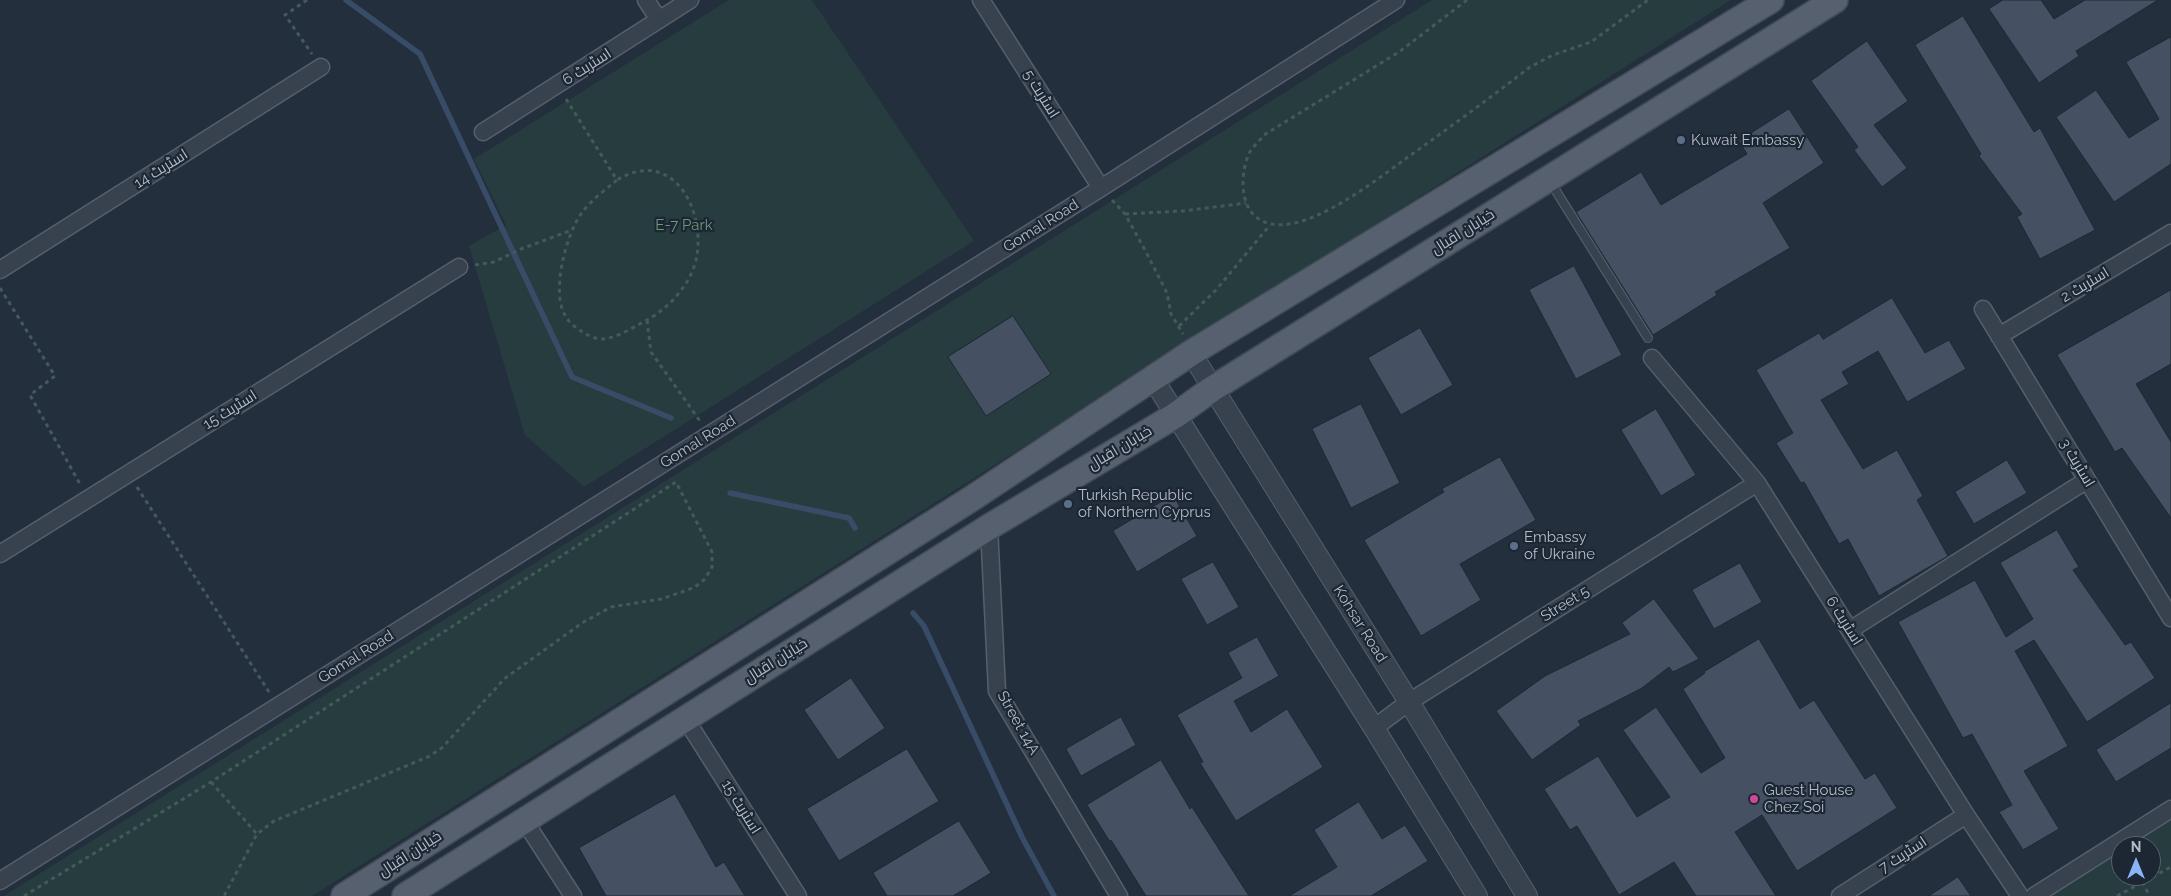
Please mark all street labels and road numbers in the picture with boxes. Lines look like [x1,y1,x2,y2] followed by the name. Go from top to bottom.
[559,45,615,89] street label: اسٹریٹ 6
[1019,66,1063,122] street label: اسٹریٹ 5
[131,145,191,193] street label: اسٹریٹ 14
[1000,196,1082,256] street label: Gomal Road
[1428,205,1498,259] street label: خیابان اقبال
[2058,264,2112,306] street label: اسٹریٹ 2
[200,386,260,434] street label: اسٹریٹ 15
[657,412,739,472] street label: Gomal Road
[1085,422,1155,474] street label: خیابان اقبال
[2056,435,2098,491] street label: اسٹریٹ 3
[1329,582,1391,666] street label: Kohsar Road
[1538,582,1592,626] street label: Street 5
[1822,593,1866,649] street label: اسٹریٹ 6
[315,627,397,687] street label: Gomal Road
[741,634,811,688] street label: خیابان اقبال
[993,688,1043,758] street label: Street 14A
[717,777,765,837] street label: اسٹریٹ 15
[375,827,445,881] street label: خیابان اقبال
[1876,833,1930,877] street label: اسٹریٹ 7

